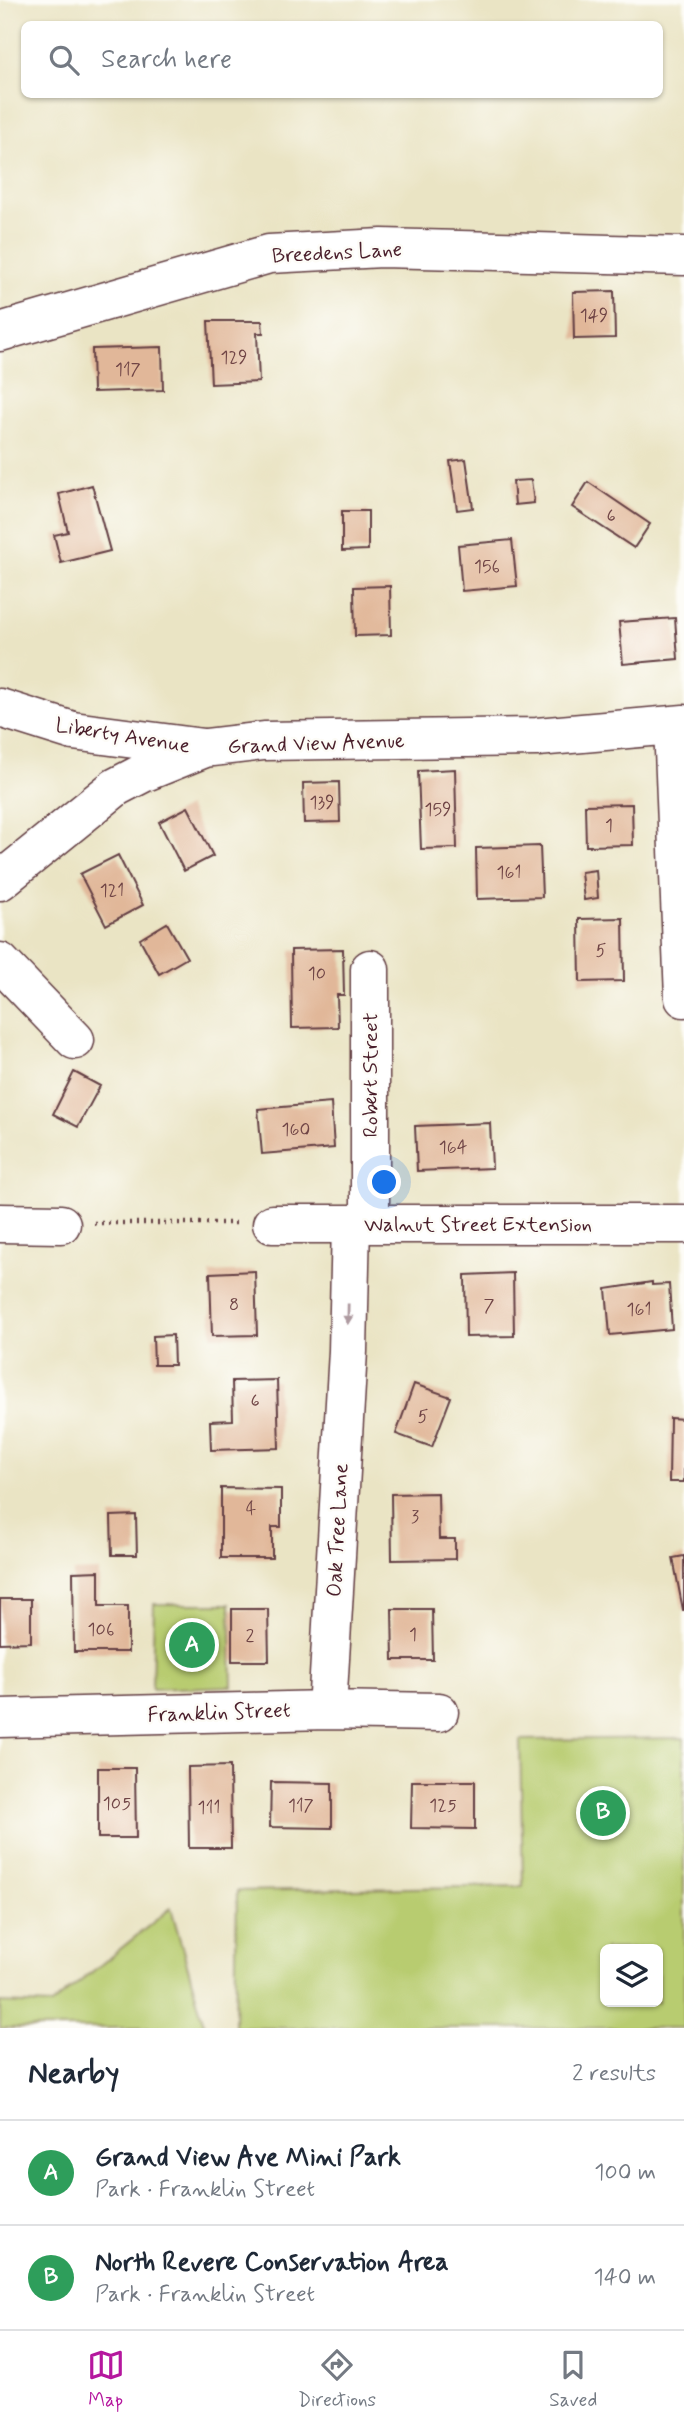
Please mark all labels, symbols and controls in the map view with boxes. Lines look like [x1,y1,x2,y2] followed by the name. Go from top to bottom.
[21,21,663,98] search box
[45,41,83,79] icon: search
[101,43,232,77] text: Search here
[271,236,403,270] street label: Breedens Lane
[580,304,608,328] house number: 149
[220,346,248,370] house number: 129
[115,358,141,382] house number: 117
[606,504,616,528] house number: 6
[474,555,500,579] house number: 156
[54,712,192,760] street label: Liberty Avenue
[227,727,405,761] street label: Grand View Avenue
[309,791,335,815] house number: 139
[424,798,452,822] house number: 159
[605,814,613,838] house number: 1
[496,861,522,885] house number: 161
[100,879,124,903] house number: 121
[596,939,607,963] house number: 5
[308,962,326,986] house number: 10
[357,1012,385,1138] street label: Robert Street
[282,1118,310,1142] house number: 160
[439,1136,468,1160] house number: 164
[367,1165,401,1199] your location
[364,1211,592,1239] street label: Walnut Street Extension
[229,1293,239,1317] house number: 8
[484,1294,495,1318] house number: 7
[626,1298,652,1322] house number: 161
[342,1303,354,1325] one-way arrow
[250,1389,260,1413] house number: 6
[418,1405,429,1429] house number: 5
[321,1463,355,1598] street label: Oak Tree Lane
[246,1497,256,1521] house number: 4
[411,1505,419,1529] house number: 3
[88,1618,114,1642] house number: 106
[169,1619,215,1671] pin: A
[409,1623,417,1647] house number: 1
[246,1624,255,1648] house number: 2
[147,1697,291,1729] street label: Franklin Street
[580,1787,626,1839] pin: B
[103,1792,131,1816] house number: 105
[288,1794,314,1818] house number: 117
[429,1794,457,1818] house number: 125
[198,1796,220,1820] house number: 111
[600,1944,663,2007] map controls
[600,1944,663,2007] button: layers
[28,2054,119,2093] text: Nearby
[572,2059,656,2089] text: 2 results
[95,2141,401,2175] text: Grand View Ave Mini Park
[43,2158,59,2188] text: A
[594,2158,656,2188] text: 100 m
[95,2175,315,2205] text: Park · Franklin Street
[95,2246,449,2280] text: North Revere Conservation Area
[44,2263,58,2293] text: B
[593,2263,656,2293] text: 140 m
[95,2280,315,2310] text: Park · Franklin Street
[87,2346,125,2413] tab: Map
[298,2346,376,2413] tab: Directions
[549,2346,597,2413] tab: Saved

